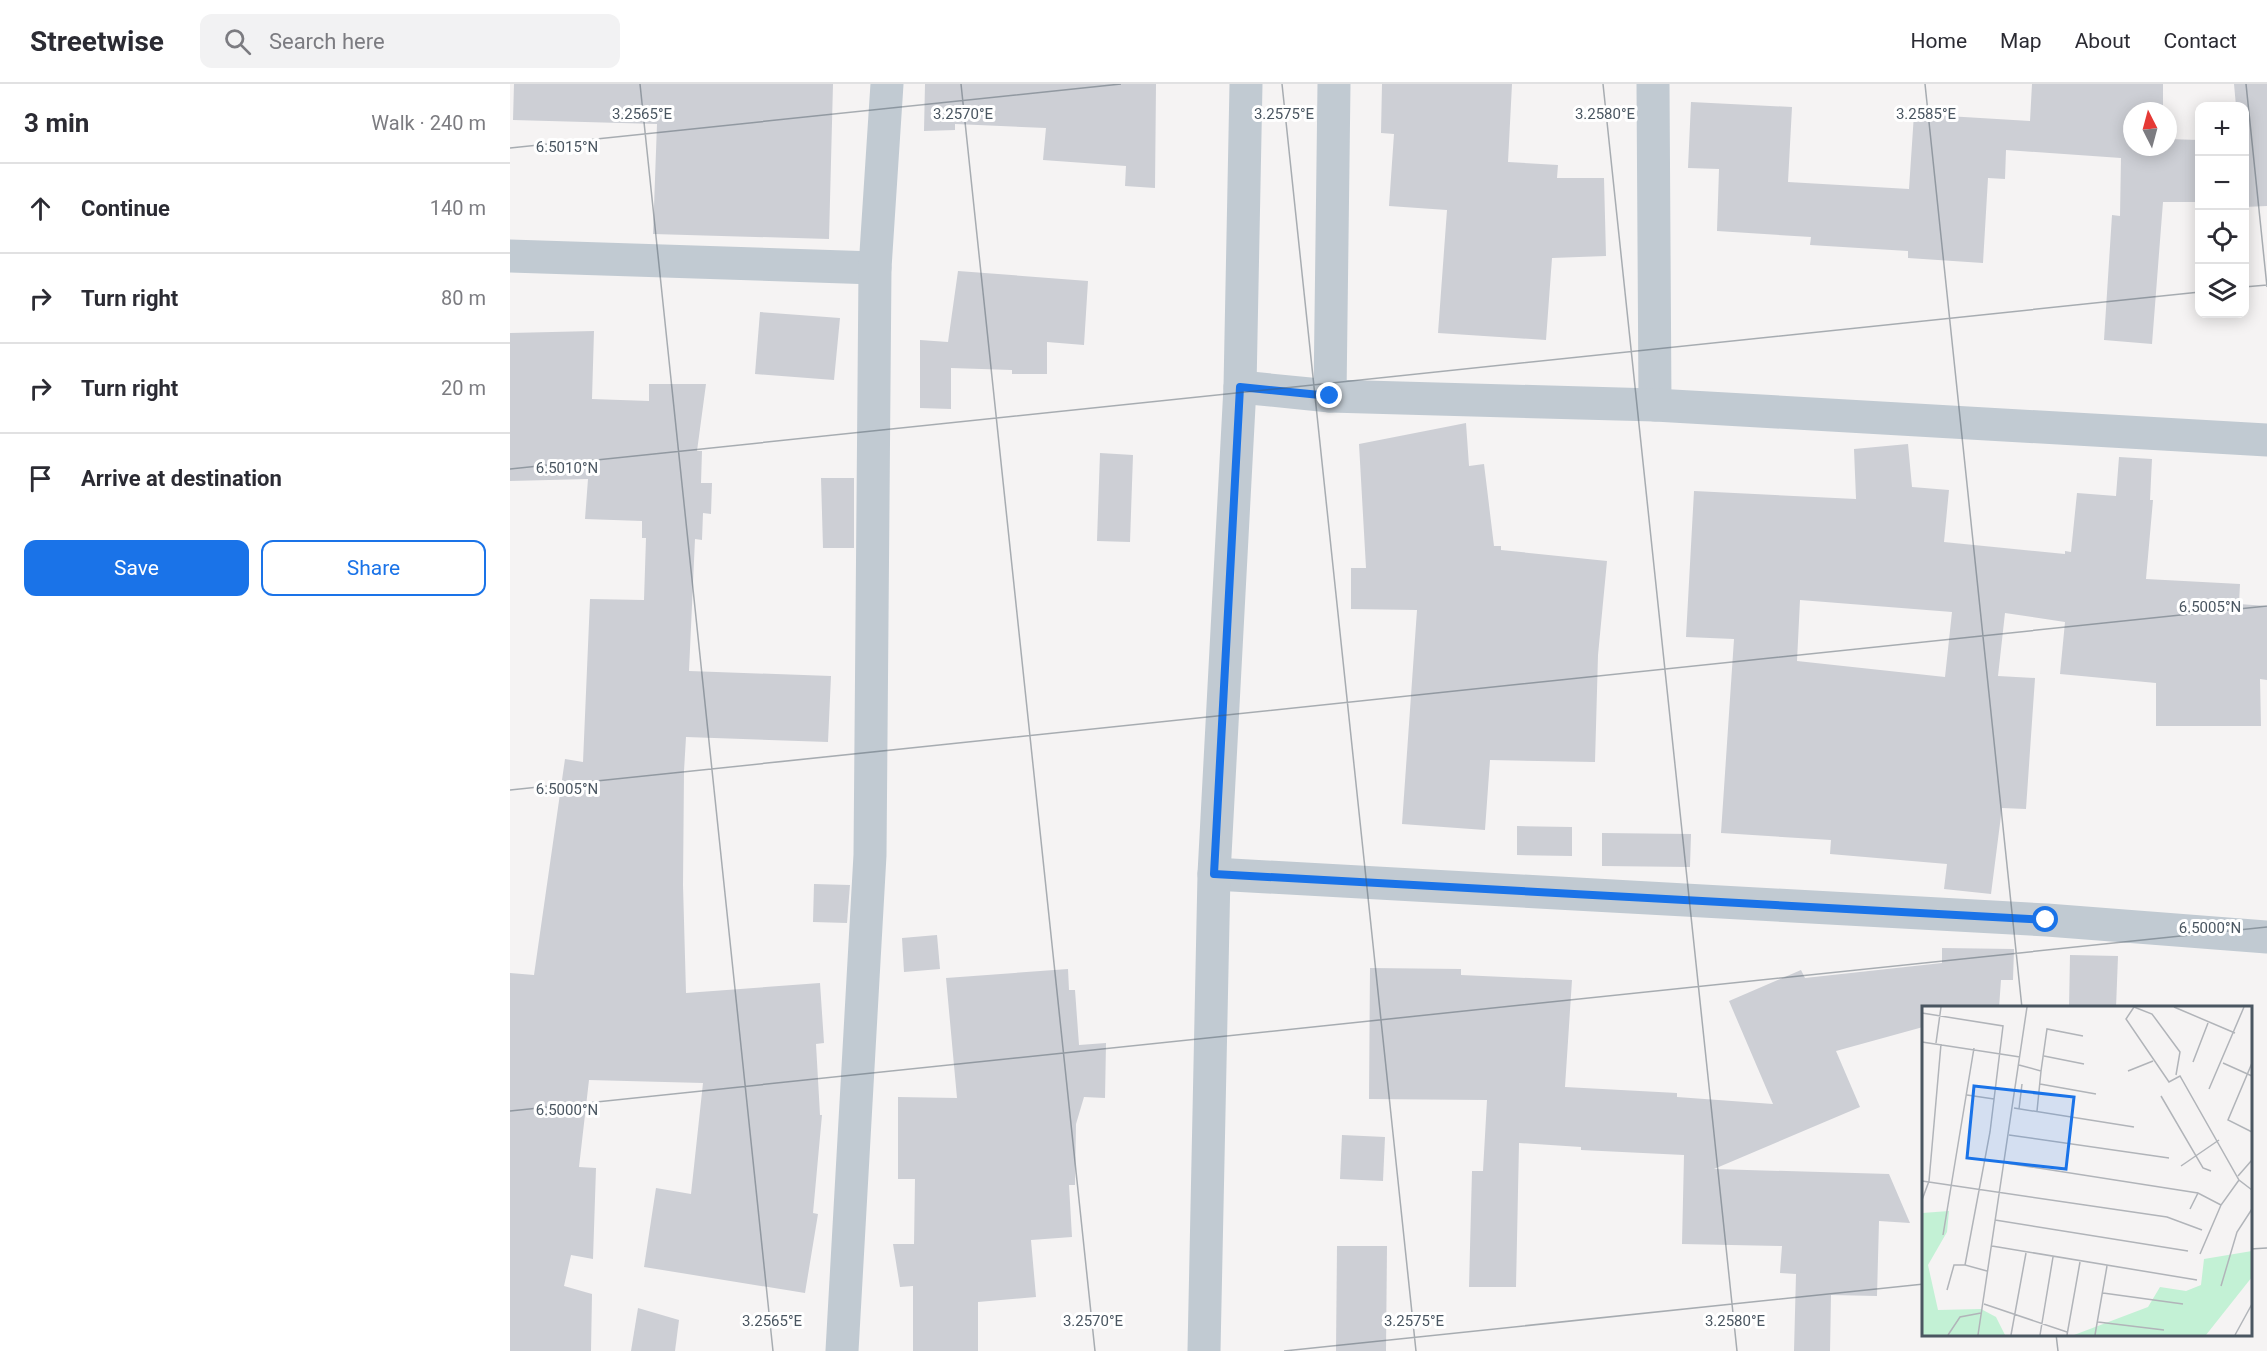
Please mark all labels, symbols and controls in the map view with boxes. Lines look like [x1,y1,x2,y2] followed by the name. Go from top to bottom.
[200,14,620,68] search box
[30,25,164,58] text: Streetwise
[221,25,254,58] icon: search
[269,29,385,54] text: Search here
[1911,29,1967,53] text: Home
[2000,29,2042,53] text: Map
[2075,29,2131,53] text: About
[2164,29,2237,53] text: Contact
[2123,102,2177,156] north arrow
[2195,102,2249,318] map controls
[2195,102,2249,156] button: +
[612,105,673,123] text: 3.2565°E
[933,105,994,123] text: 3.2570°E
[1254,105,1315,123] text: 3.2575°E
[1575,105,1636,123] text: 3.2580°E
[1896,105,1957,123] text: 3.2585°E
[24,108,89,138] text: 3 min
[371,111,486,135] text: Walk · 240 m
[536,138,598,156] text: 6.5015°N
[2195,156,2249,210] button: −
[24,192,57,225] icon: ahead
[81,196,170,221] text: Continue
[430,196,486,220] text: 140 m
[2195,210,2249,264] button: locate
[2195,264,2249,318] button: layers
[24,282,57,315] icon: right
[81,286,178,311] text: Turn right
[441,286,486,310] text: 80 m
[24,372,57,405] icon: right
[81,376,178,401] text: Turn right
[441,376,486,400] text: 20 m
[1316,382,1342,408] route end
[536,459,598,477] text: 6.5010°N
[24,462,57,495] icon: arrive
[81,466,282,491] text: Arrive at destination
[24,540,249,596] button: Save
[261,540,486,596] button: Share
[2179,598,2241,616] text: 6.5005°N
[536,780,598,798] text: 6.5005°N
[2032,906,2058,932] route start
[2179,919,2241,937] text: 6.5000°N
[1922,1006,2252,1336] inset map
[536,1101,598,1119] text: 6.5000°N
[742,1312,803,1330] text: 3.2565°E
[1063,1312,1124,1330] text: 3.2570°E
[1384,1312,1445,1330] text: 3.2575°E
[1705,1312,1766,1330] text: 3.2580°E

